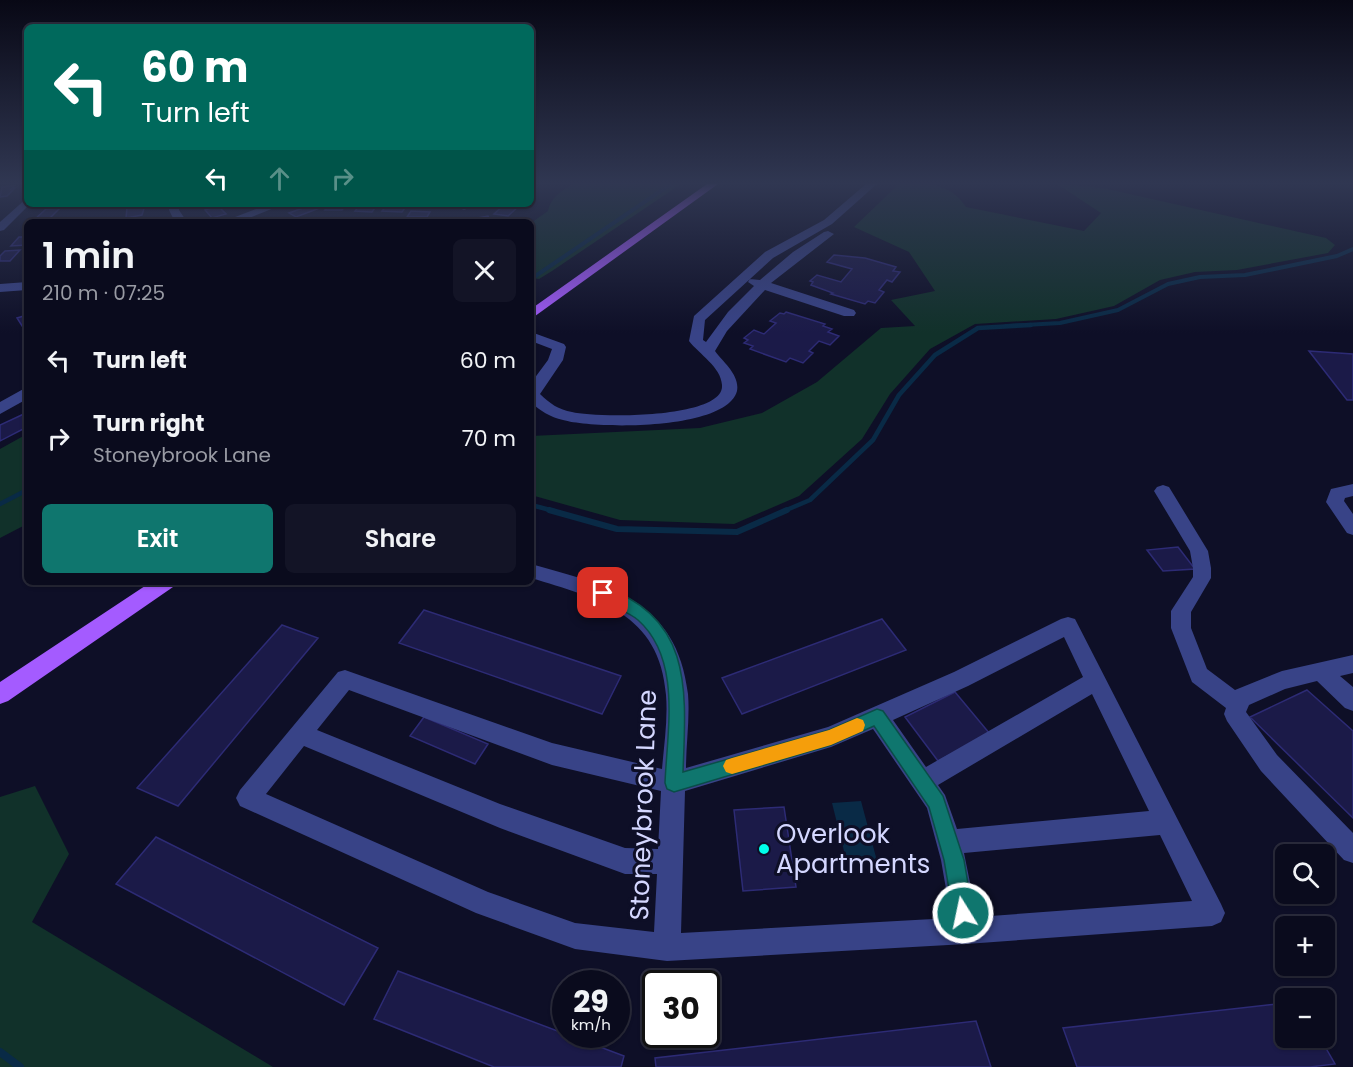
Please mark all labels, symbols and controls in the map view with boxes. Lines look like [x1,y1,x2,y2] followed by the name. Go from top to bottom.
[141,38,249,97] text: 60 m
[42,48,120,126] icon: left
[141,94,250,131] text: Turn left
[200,162,233,195] icon: left
[263,162,296,195] icon: ahead
[326,162,359,195] icon: right
[42,230,135,281] text: 1 min
[453,239,516,302] button: close
[42,279,165,307] text: 210 m · 07:25
[42,344,75,377] icon: left
[93,345,187,376] text: Turn left
[460,345,516,376] text: 60 m
[93,408,204,439] text: Turn right
[42,422,75,455] icon: right
[462,423,516,454] text: 70 m
[93,441,271,469] text: Stoneybrook Lane
[42,504,273,573] button: Exit
[285,504,516,573] button: Share
[577,567,628,618] pin
[586,576,619,609] icon: arrive
[621,689,665,921] street label: Stoneybrook Lane
[776,816,930,882] place label: Overlook Apartments
[757,842,771,856] marker: Overlook Apartments
[1275,844,1335,1048] map controls
[1275,844,1335,904] button: search
[931,881,995,945] position arrow
[1275,916,1335,976] button: +
[642,970,720,1048] speed limit sign: 30
[573,980,609,1023] text: 29
[1275,988,1335,1048] button: −
[571,1014,611,1035] text: km/h

